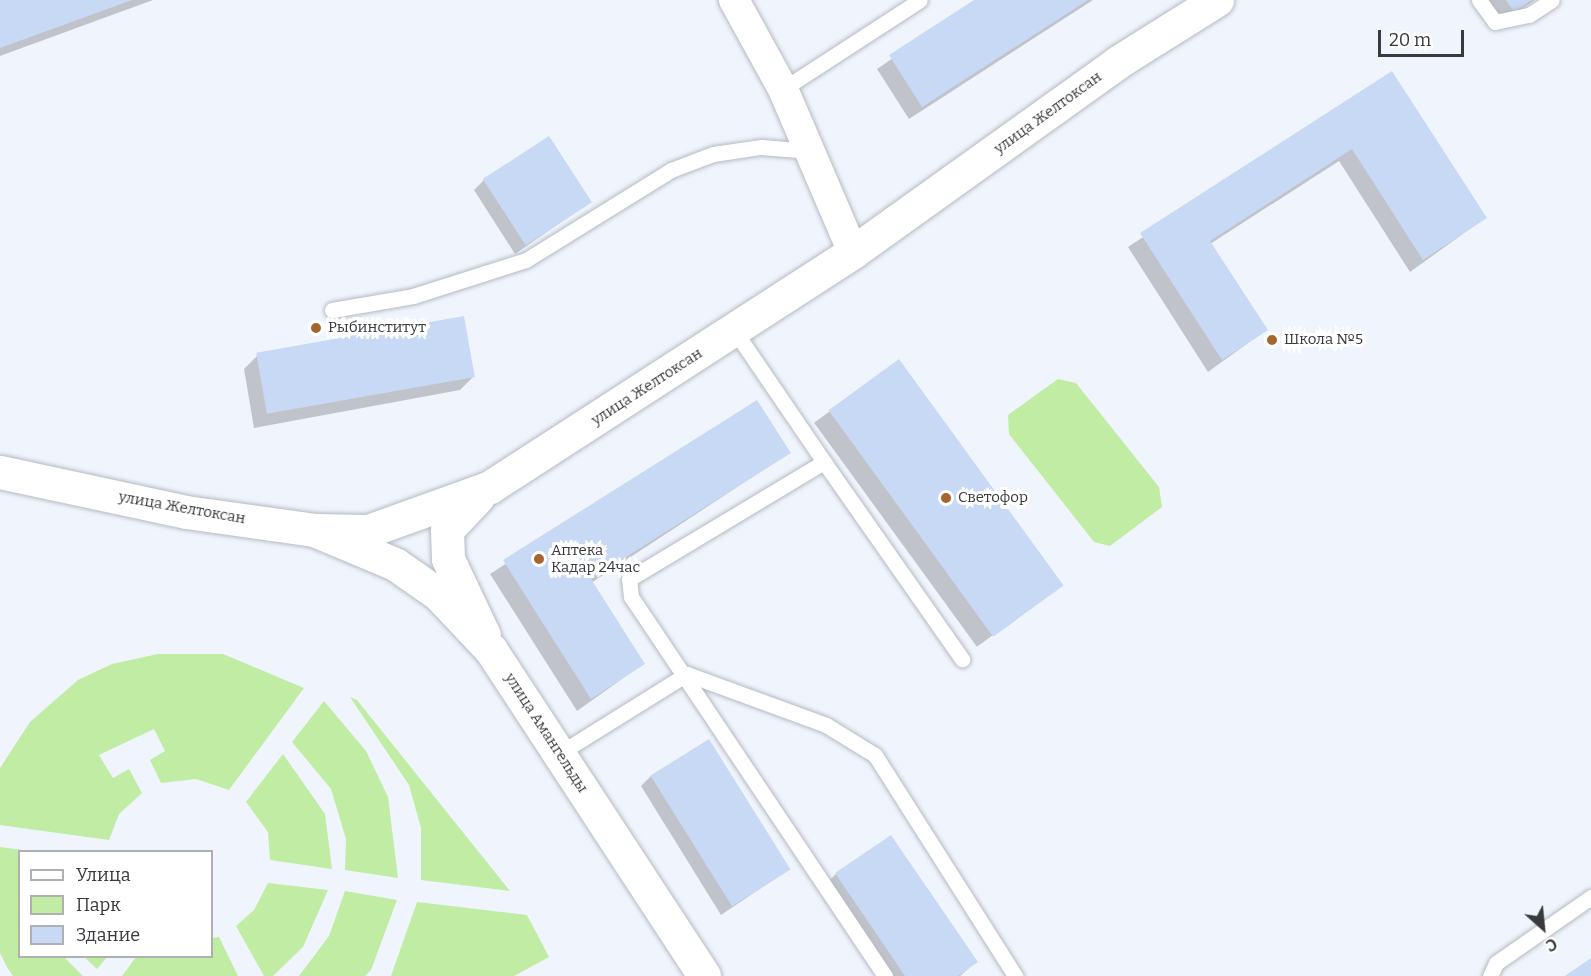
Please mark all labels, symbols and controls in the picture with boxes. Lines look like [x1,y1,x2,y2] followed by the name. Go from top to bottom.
[1381,18,1466,56] scale bar
[1389,29,1431,51] text: 20 m
[991,68,1105,158] street label: улица Желтоксан
[328,319,426,337] place label: Рыбинститут
[309,321,323,335] marker: Рыбинститут
[1284,331,1363,349] place label: Школа №5
[1265,333,1279,347] marker: Школа №5
[588,344,706,430] street label: улица Желтоксан
[117,488,247,528] street label: улица Желтоксан
[958,489,1028,507] place label: Светофор
[939,491,953,505] marker: Светофор
[551,541,640,576] place label: Аптека Кадар 24час
[532,552,546,566] marker: Аптека Кадар 24час
[501,670,591,796] street label: улица Амангельды
[18,850,213,958] legend
[76,864,131,886] text: Улица
[76,894,121,916] text: Парк
[1513,898,1573,958] north arrow
[76,924,140,946] text: Здание
[1543,934,1560,955] text: С

